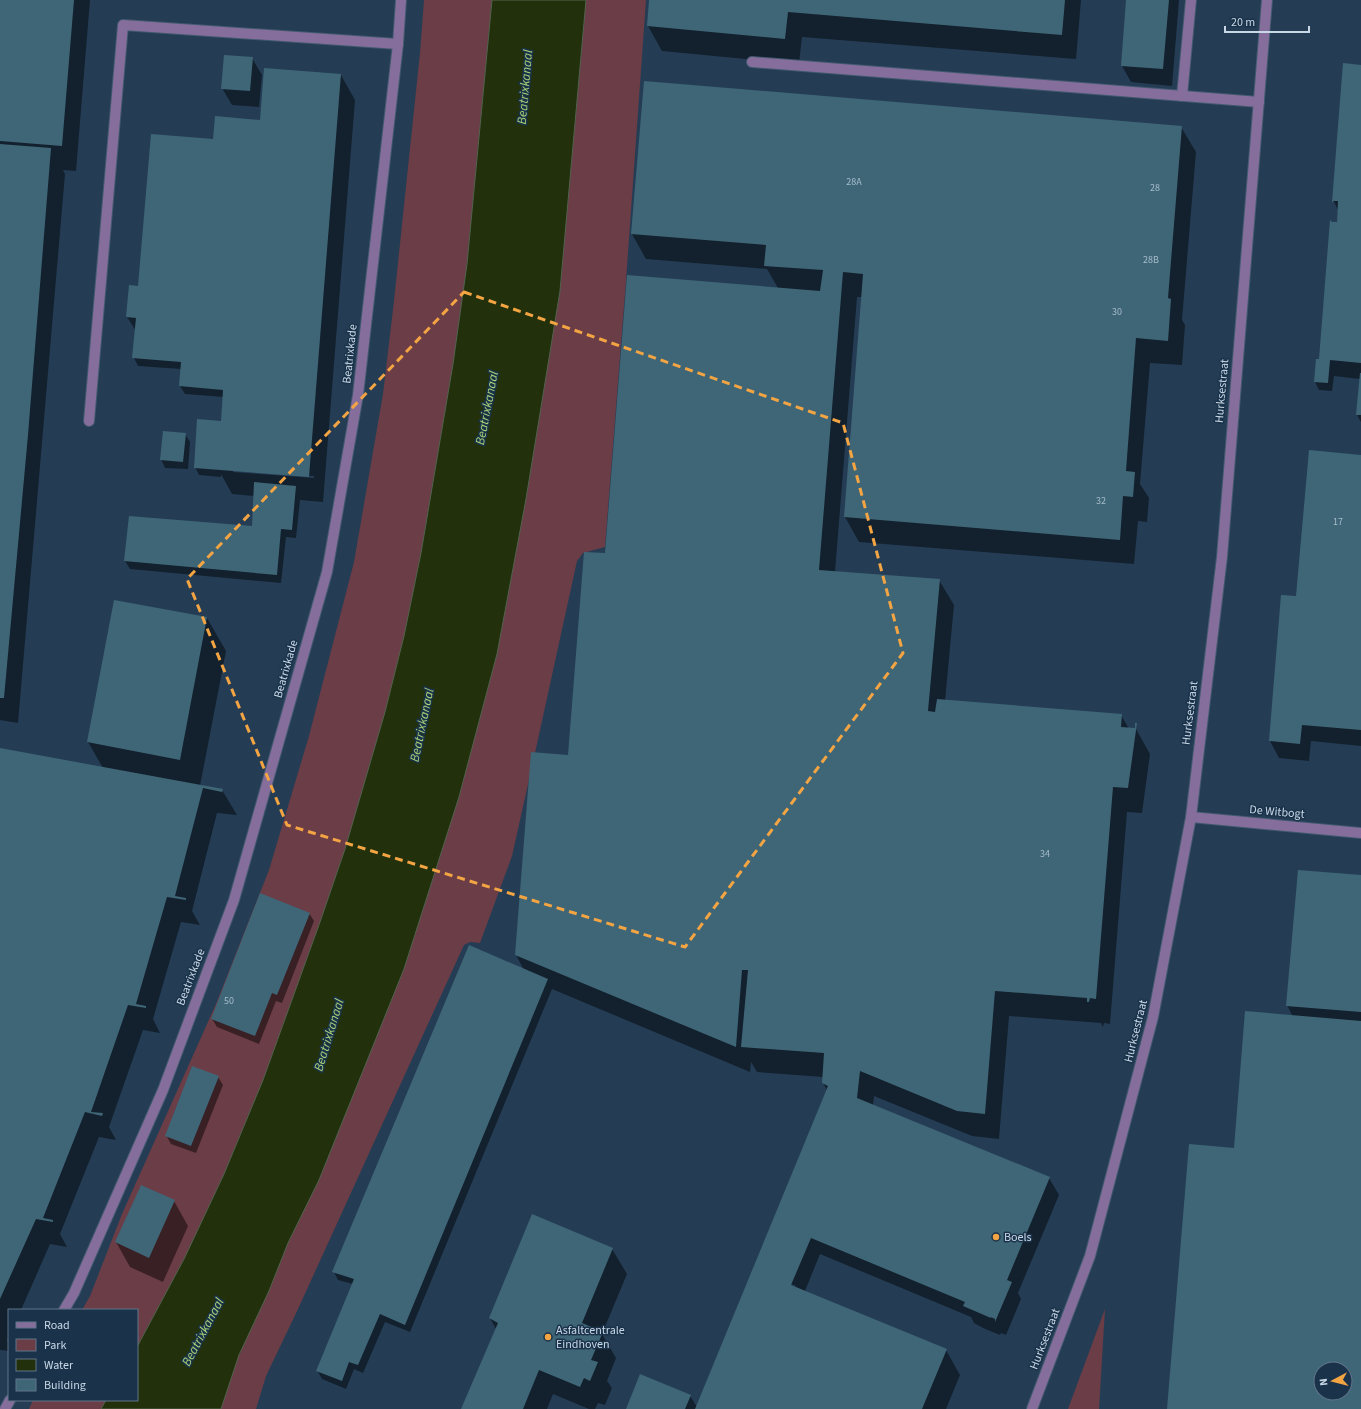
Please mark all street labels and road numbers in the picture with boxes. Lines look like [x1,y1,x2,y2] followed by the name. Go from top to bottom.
[338,323,362,385] street label: Beatrixkade
[1211,358,1233,424] street label: Hurksestraat
[270,638,302,700] street label: Beatrixkade
[1178,680,1202,746] street label: Hurksestraat
[1249,801,1305,823] street label: De Witbogt
[172,946,210,1008] street label: Beatrixkade
[1120,998,1152,1064] street label: Hurksestraat
[1026,1306,1064,1372] street label: Hurksestraat

